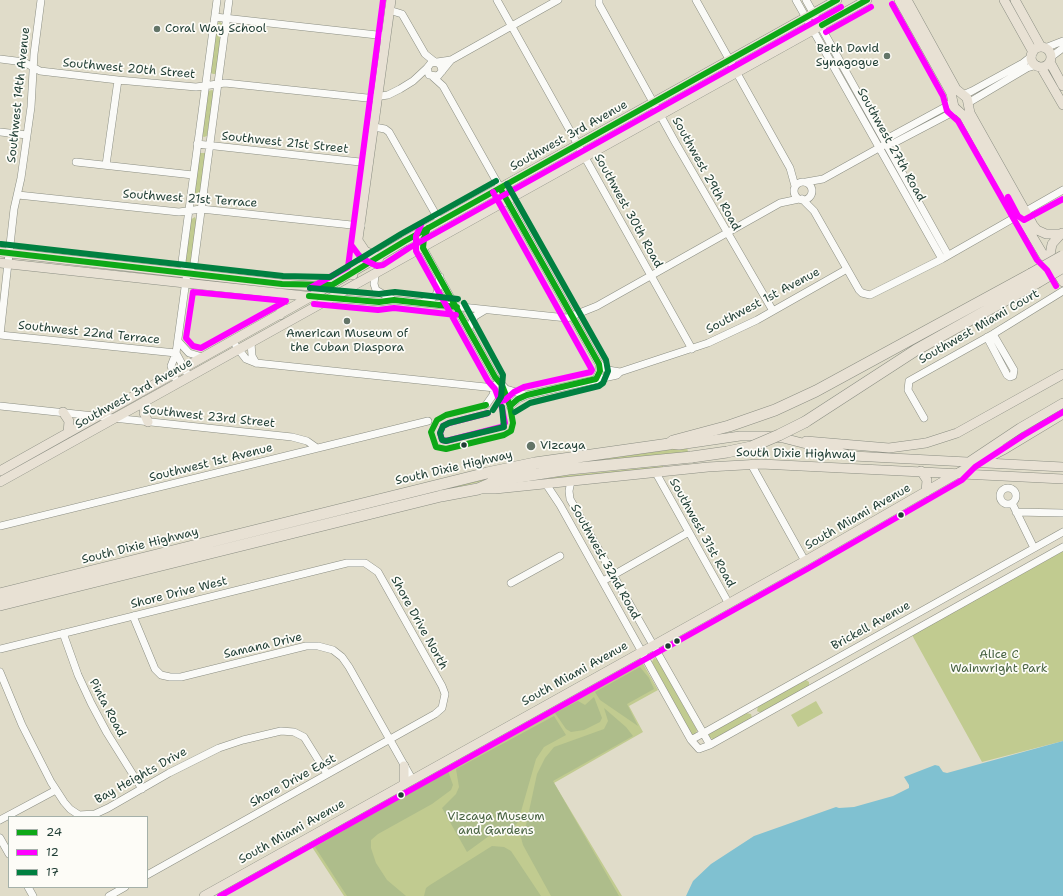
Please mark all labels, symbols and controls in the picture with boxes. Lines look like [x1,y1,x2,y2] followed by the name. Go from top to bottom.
[165,22,266,36] place label: Coral Way School
[152,24,162,34] marker: Coral Way School
[5,26,33,164] street label: Southwest 14th Avenue
[816,42,879,70] place label: Beth David Synagogue
[882,51,892,61] marker: Beth David Synagogue
[62,56,196,82] street label: Southwest 20th Street
[854,86,928,204] street label: Southwest 27th Road
[508,98,630,174] street label: Southwest 3rd Avenue
[669,115,743,233] street label: Southwest 29th Road
[221,129,349,157] street label: Southwest 21st Street
[591,151,665,271] street label: Southwest 30th Road
[122,187,258,211] street label: Southwest 21st Terrace
[704,265,822,337] street label: Southwest 1st Avenue
[916,287,1042,367] street label: Southwest Miami Court
[342,316,352,326] marker: American Museum of the Cuban Diaspora
[17,318,161,348] street label: Southwest 22nd Terrace
[286,327,408,355] place label: American Museum of the Cuban Diaspora
[73,356,195,432] street label: Southwest 3rd Avenue
[142,403,276,431] street label: Southwest 23rd Street
[540,439,585,453] place label: Vizcaya
[459,440,469,450] unlabelled marker
[525,440,537,452] marker: Vizcaya
[148,441,274,485] street label: Southwest 1st Avenue
[736,446,856,462] street label: South Dixie Highway
[394,448,514,488] street label: South Dixie Highway
[666,476,738,590] street label: Southwest 31st Road
[803,481,913,553] street label: South Miami Avenue
[567,502,643,622] street label: Southwest 32nd Road
[896,510,906,520] unlabelled marker
[80,525,200,567] street label: South Dixie Highway
[129,574,229,612] street label: Shore Drive West
[387,574,451,672] street label: Shore Drive North
[829,598,913,654] street label: Brickell Avenue
[222,630,304,662] street label: Samana Drive
[672,636,682,646] unlabelled marker
[519,639,631,709] street label: South Miami Avenue
[663,641,673,651] unlabelled marker
[950,648,1048,676] park label: Alice C Wainwright Park
[86,676,128,740] street label: Pinta Road
[92,745,190,807] street label: Bay Heights Drive
[247,751,339,811] street label: Shore Drive East
[396,790,406,800] unlabelled marker
[236,797,348,867] street label: South Miami Avenue
[447,810,545,838] park label: Vizcaya Museum and Gardens
[8,816,148,888] legend
[46,824,62,840] text: 24
[46,844,59,860] text: 12
[46,864,59,880] text: 17

